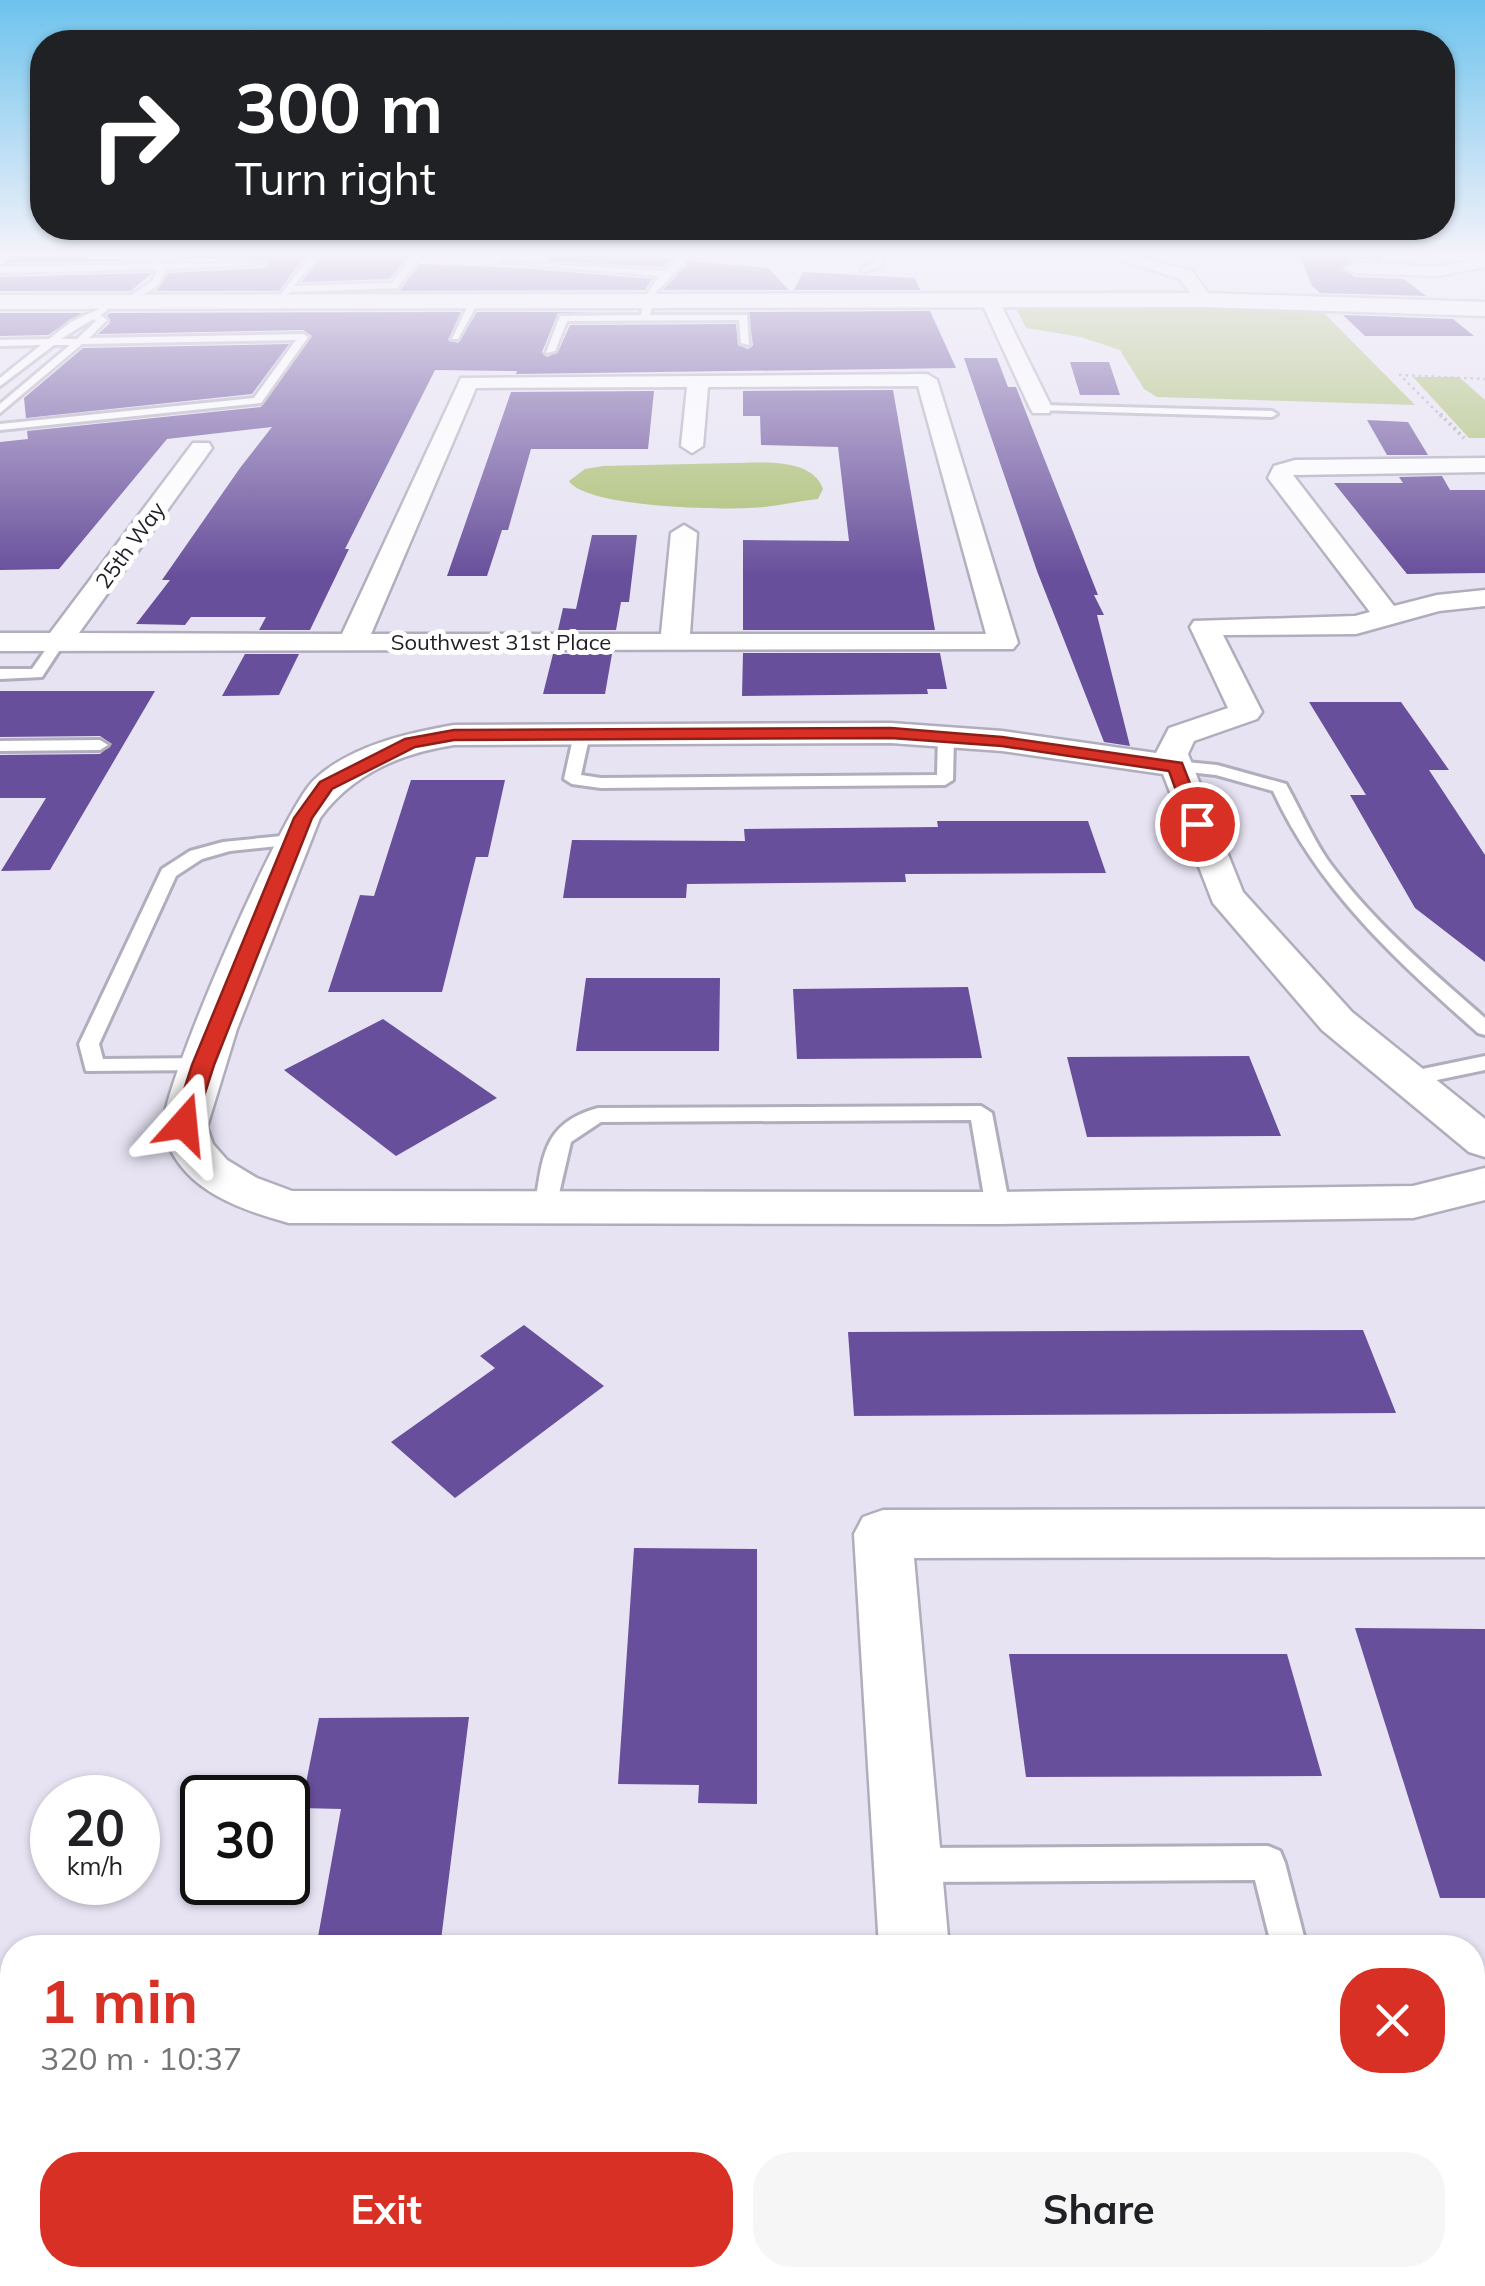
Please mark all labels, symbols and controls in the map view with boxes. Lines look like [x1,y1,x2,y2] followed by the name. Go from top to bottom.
[235,63,443,151] text: 300 m
[70,70,200,200] icon: right
[235,150,436,206] text: Turn right
[89,496,171,594] street label: 25th Way
[391,628,611,656] street label: Southwest 31st Place
[1155,782,1240,867] pin
[1170,797,1225,852] icon: arrive
[132,1072,236,1176] position arrow
[180,1775,310,1905] speed limit sign: 30
[65,1796,125,1859] text: 20
[67,1850,123,1881] text: km/h
[40,1963,198,2038] text: 1 min
[1340,1968,1445,2073] button: close
[40,2038,242,2078] text: 320 m · 10:37
[40,2152,733,2267] button: Exit
[753,2152,1445,2267] button: Share

